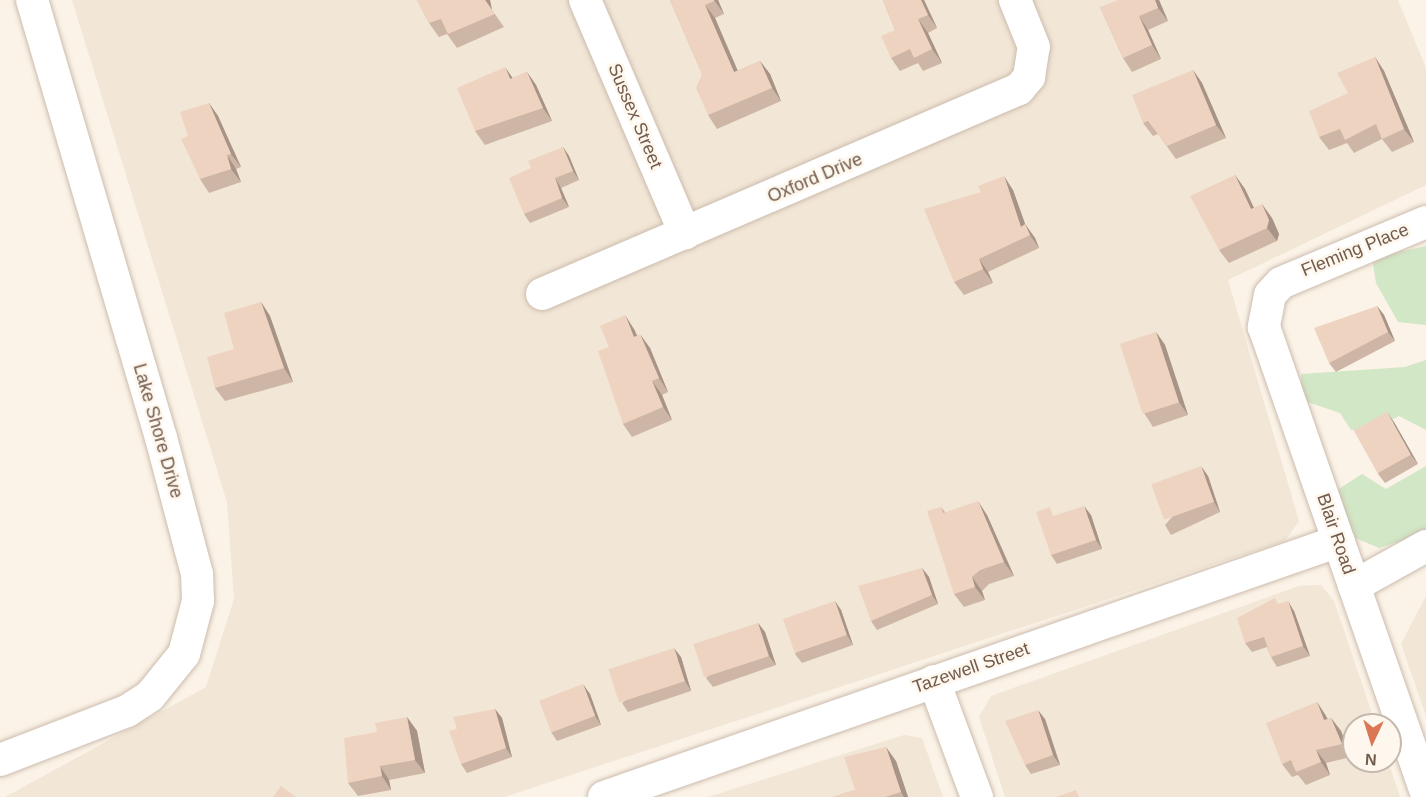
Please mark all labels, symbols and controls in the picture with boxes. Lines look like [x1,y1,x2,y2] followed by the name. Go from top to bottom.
[603,60,667,172] street label: Sussex Street
[764,148,866,208] street label: Oxford Drive
[1298,219,1412,281] street label: Fleming Place
[128,361,188,501] street label: Lake Shore Drive
[1312,491,1360,577] street label: Blair Road
[910,638,1032,698] street label: Tazewell Street
[1342,713,1402,773] north arrow
[1364,751,1377,768] text: N

